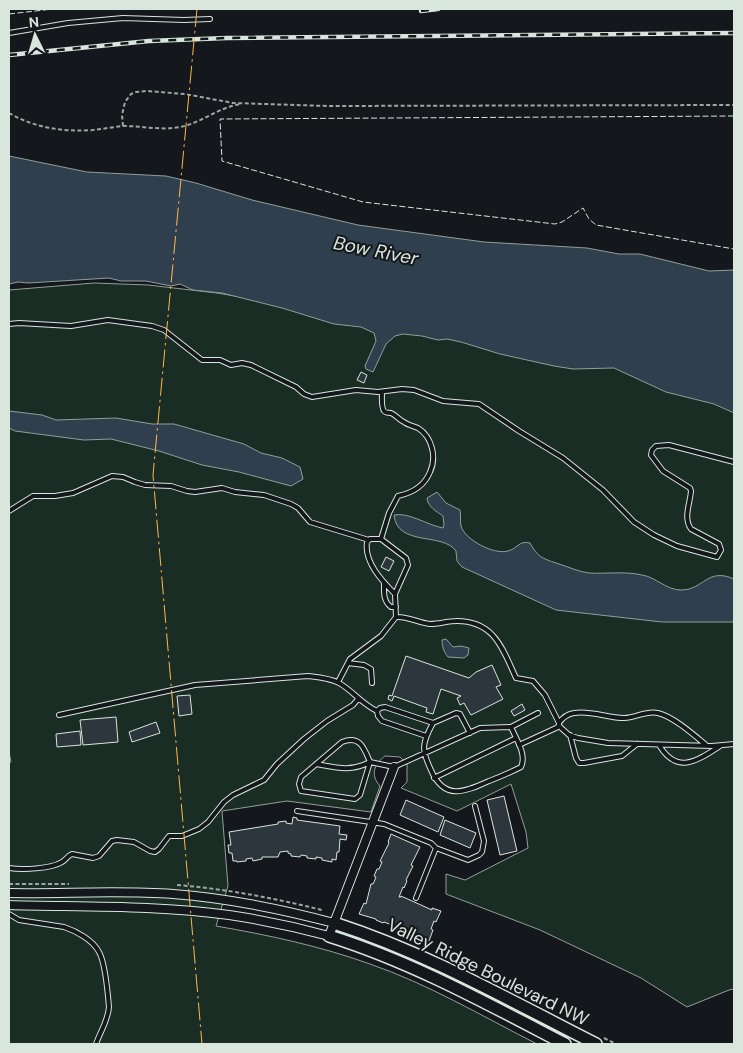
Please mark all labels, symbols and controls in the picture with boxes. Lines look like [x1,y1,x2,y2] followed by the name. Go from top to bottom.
[10,10,60,60] north arrow
[28,13,40,31] text: N
[331,230,421,271] water label: Bow River
[383,913,593,1031] street label: Valley Ridge Boulevard NW

